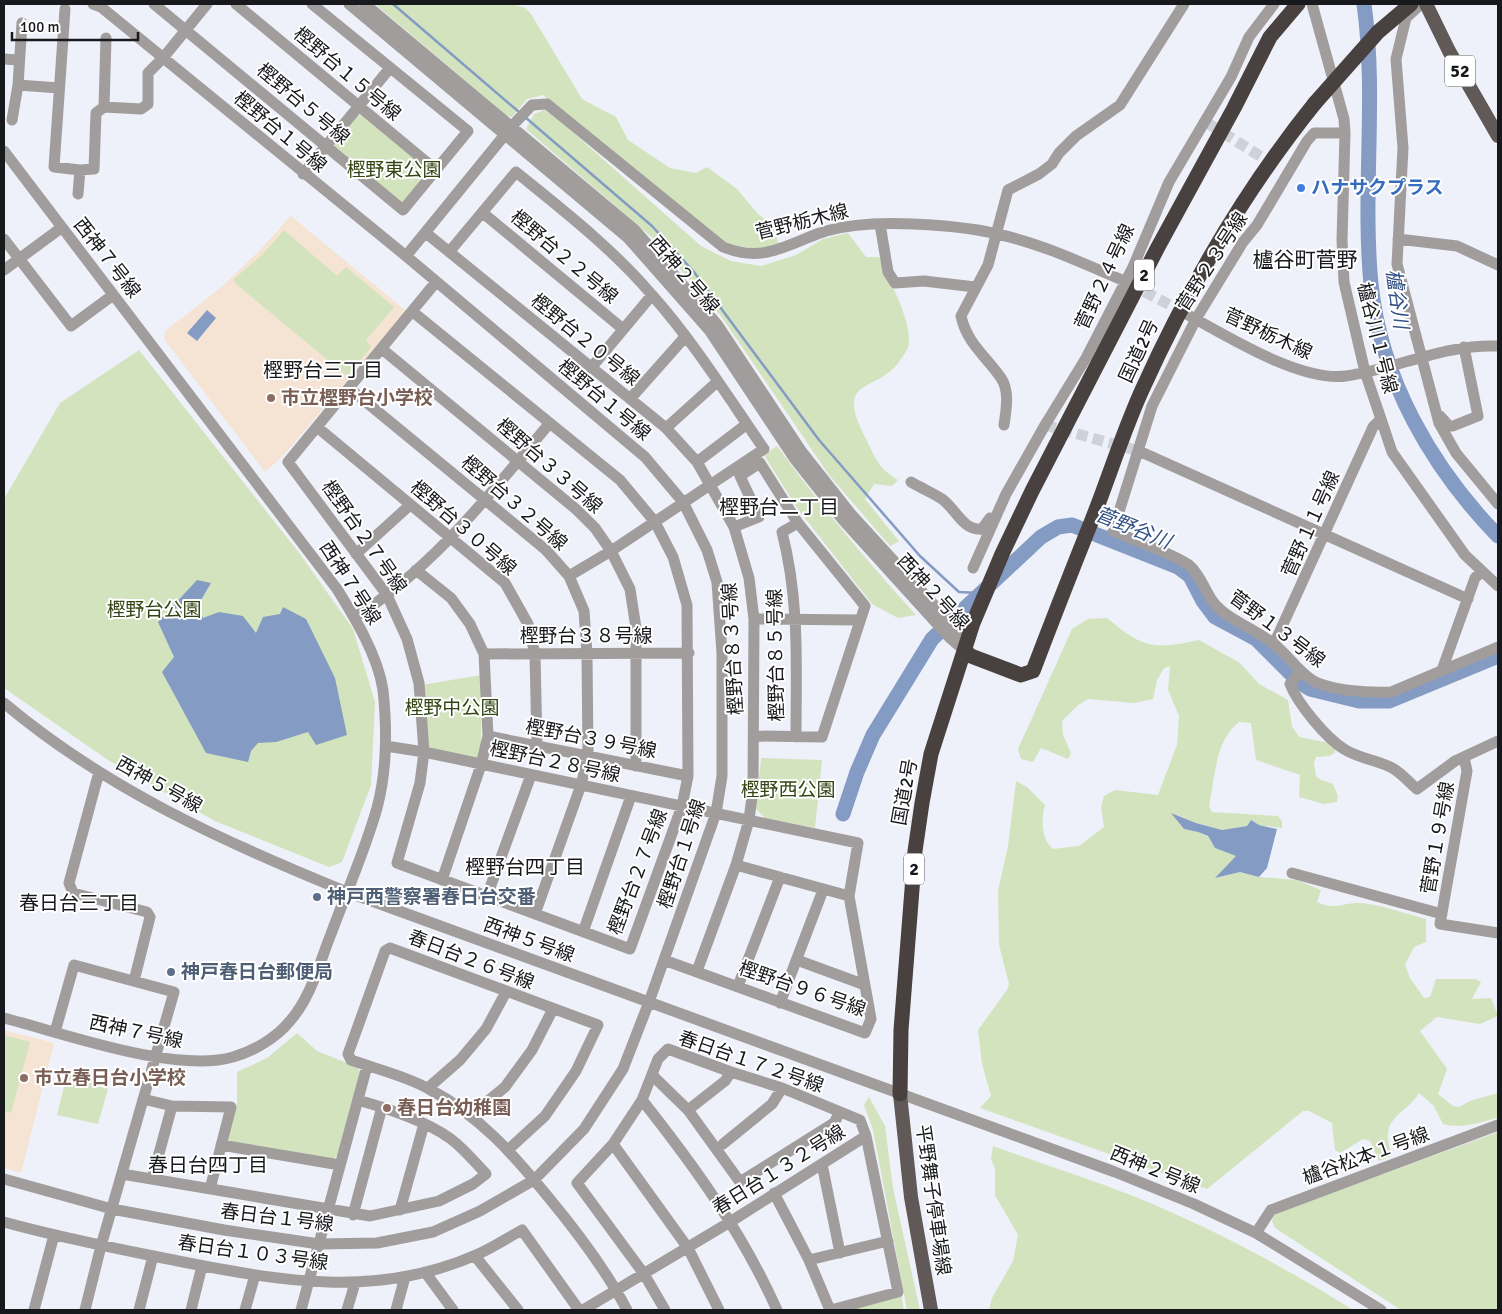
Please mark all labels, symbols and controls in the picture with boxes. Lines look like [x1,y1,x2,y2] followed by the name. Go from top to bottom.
[12,10,139,42] scale bar
[20,18,60,36] text: 100 m
[288,22,406,126] street label: 樫野台１５号線
[1445,56,1475,86] road number: 52
[252,58,354,150] street label: 樫野台５号線
[229,86,331,178] street label: 樫野台１号線
[346,158,442,182] park label: 樫野東公園
[1311,176,1444,200] place label: ハナサクプラス
[1295,182,1307,194] marker: ハナサクプラス
[753,199,851,245] street label: 菅野栃木線
[505,205,623,309] street label: 樫野台２２号線
[1171,208,1253,316] street label: 菅野２３号線
[68,213,146,303] street label: 西神７号線
[1070,220,1140,334] street label: 菅野２４号線
[644,231,724,319] street label: 西神２号線
[1253,247,1358,273] district label: 櫨谷町菅野
[1134,260,1154,290] road number: 2
[1380,268,1414,332] water label: 櫨谷川
[1352,280,1402,396] street label: 櫨谷川１号線
[526,289,644,391] street label: 樫野台２０号線
[1220,303,1316,365] street label: 菅野栃木線
[1114,315,1164,387] street label: 国道2号
[553,354,655,446] street label: 樫野台１号線
[263,358,383,383] district label: 樫野台三丁目
[281,386,433,410] place label: 市立樫野台小学校
[265,392,277,404] marker: 市立樫野台小学校
[491,413,607,519] street label: 樫野台３３号線
[456,450,572,556] street label: 樫野台３２号線
[1277,467,1345,581] street label: 菅野１１号線
[405,475,521,581] street label: 樫野台３０号線
[316,476,412,598] street label: 樫野台２７号線
[719,495,839,520] district label: 樫野台二丁目
[1091,501,1177,555] water label: 菅野谷川
[314,537,386,629] street label: 西神７号線
[892,549,974,635] street label: 西神２号線
[718,582,748,716] street label: 樫野台８３号線
[1224,585,1330,673] street label: 菅野１３号線
[763,588,789,722] street label: 樫野台８５号線
[106,598,202,622] park label: 樫野台公園
[519,624,653,648] street label: 樫野台３８号線
[404,696,500,720] park label: 樫野中公園
[523,715,659,763] street label: 樫野台３９号線
[487,736,623,788] street label: 樫野台２８号線
[112,751,206,819] street label: 西神５号線
[887,757,923,827] street label: 国道2号
[740,778,836,802] park label: 樫野西公園
[1416,780,1460,896] street label: 菅野１９号線
[653,796,711,912] street label: 樫野台１号線
[603,806,673,938] street label: 樫野台２７号線
[904,854,924,884] road number: 2
[465,855,585,880] district label: 樫野台四丁目
[327,885,536,909] place label: 神戸西警察署春日台交番
[19,891,139,916] district label: 春日台三丁目
[311,891,323,903] marker: 神戸西警察署春日台交番
[480,912,578,968] street label: 西神５号線
[405,925,537,995] street label: 春日台２６号線
[735,956,869,1022] street label: 樫野台９６号線
[181,960,333,984] place label: 神戸春日台郵便局
[165,966,177,978] marker: 神戸春日台郵便局
[87,1010,185,1054] street label: 西神７号線
[675,1026,827,1098] street label: 春日台１７２号線
[34,1066,186,1090] place label: 市立春日台小学校
[18,1072,30,1084] marker: 市立春日台小学校
[397,1096,511,1120] place label: 春日台幼稚園
[381,1102,393,1114] marker: 春日台幼稚園
[708,1120,850,1220] street label: 春日台１３２号線
[1299,1122,1433,1190] street label: 櫨谷松本１号線
[911,1123,955,1277] street label: 平野舞子停車場線
[1106,1141,1204,1199] street label: 西神２号線
[148,1153,268,1178] district label: 春日台四丁目
[219,1199,335,1237] street label: 春日台１号線
[176,1231,330,1275] street label: 春日台１０３号線

